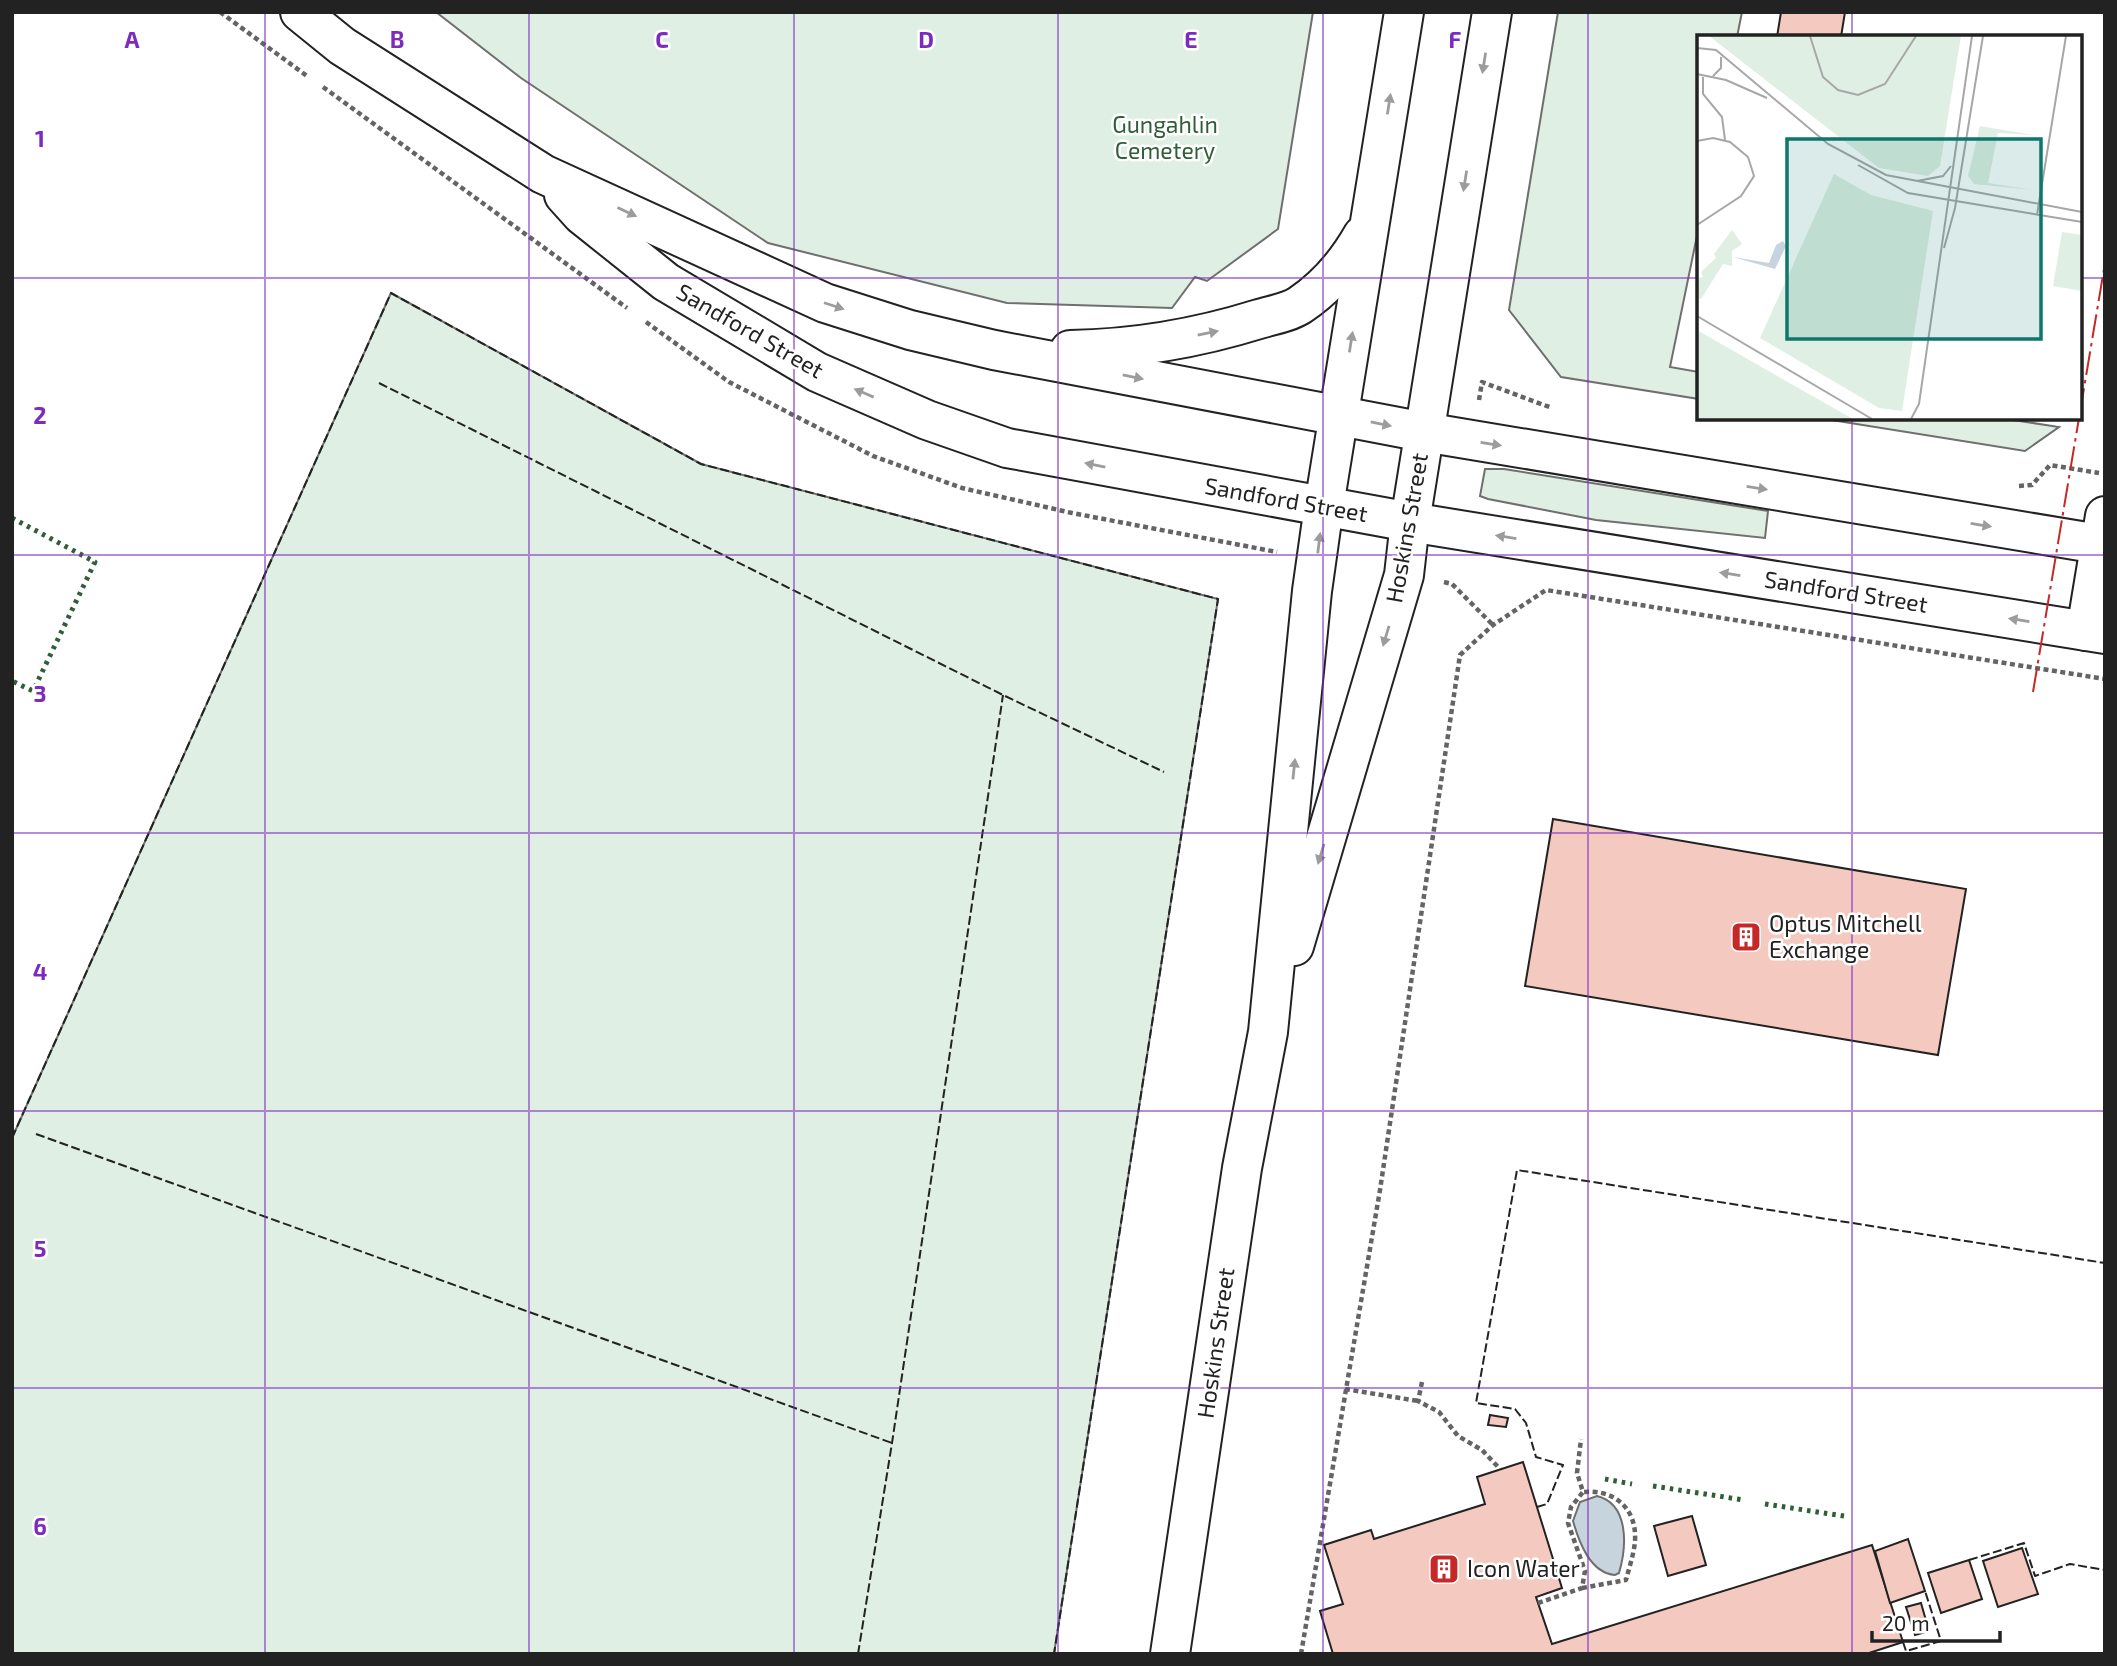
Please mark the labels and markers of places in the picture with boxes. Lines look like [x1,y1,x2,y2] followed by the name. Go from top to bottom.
[1769,909,1922,963] place label: Optus Mitchell Exchange
[1729,920,1763,954] building icon: Optus Mitchell Exchange
[1427,1552,1461,1586] building icon: Icon Water
[1467,1554,1580,1582] place label: Icon Water

